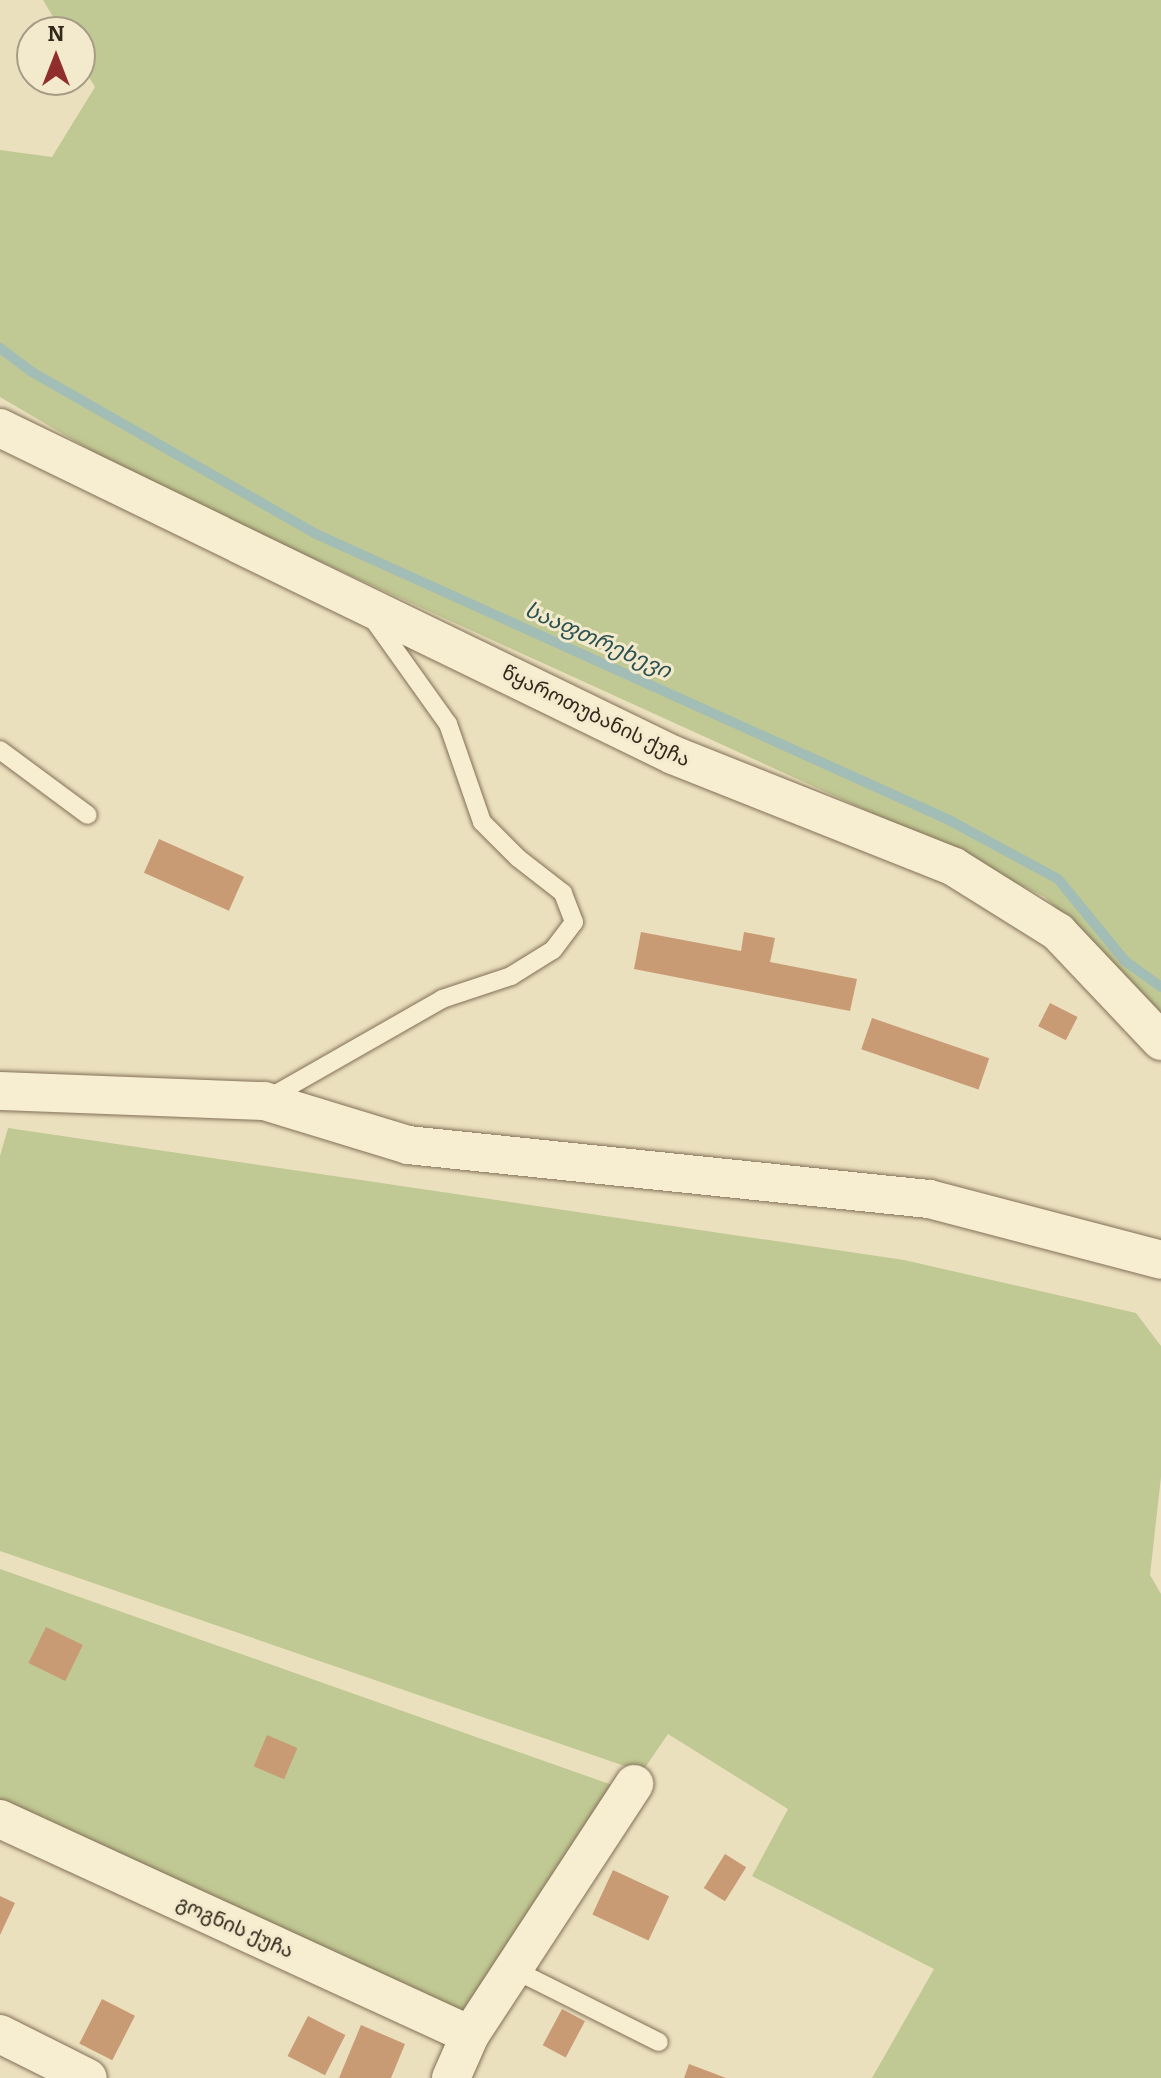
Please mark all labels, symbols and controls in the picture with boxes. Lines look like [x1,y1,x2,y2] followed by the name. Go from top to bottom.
[16,16,96,96] north arrow
[48,20,64,47] text: N
[521,596,675,684] water label: სააფთრეხევი
[498,660,694,772] street label: წყაროთუბანის ქუჩა
[173,1891,297,1963] street label: გოგნის ქუჩა

